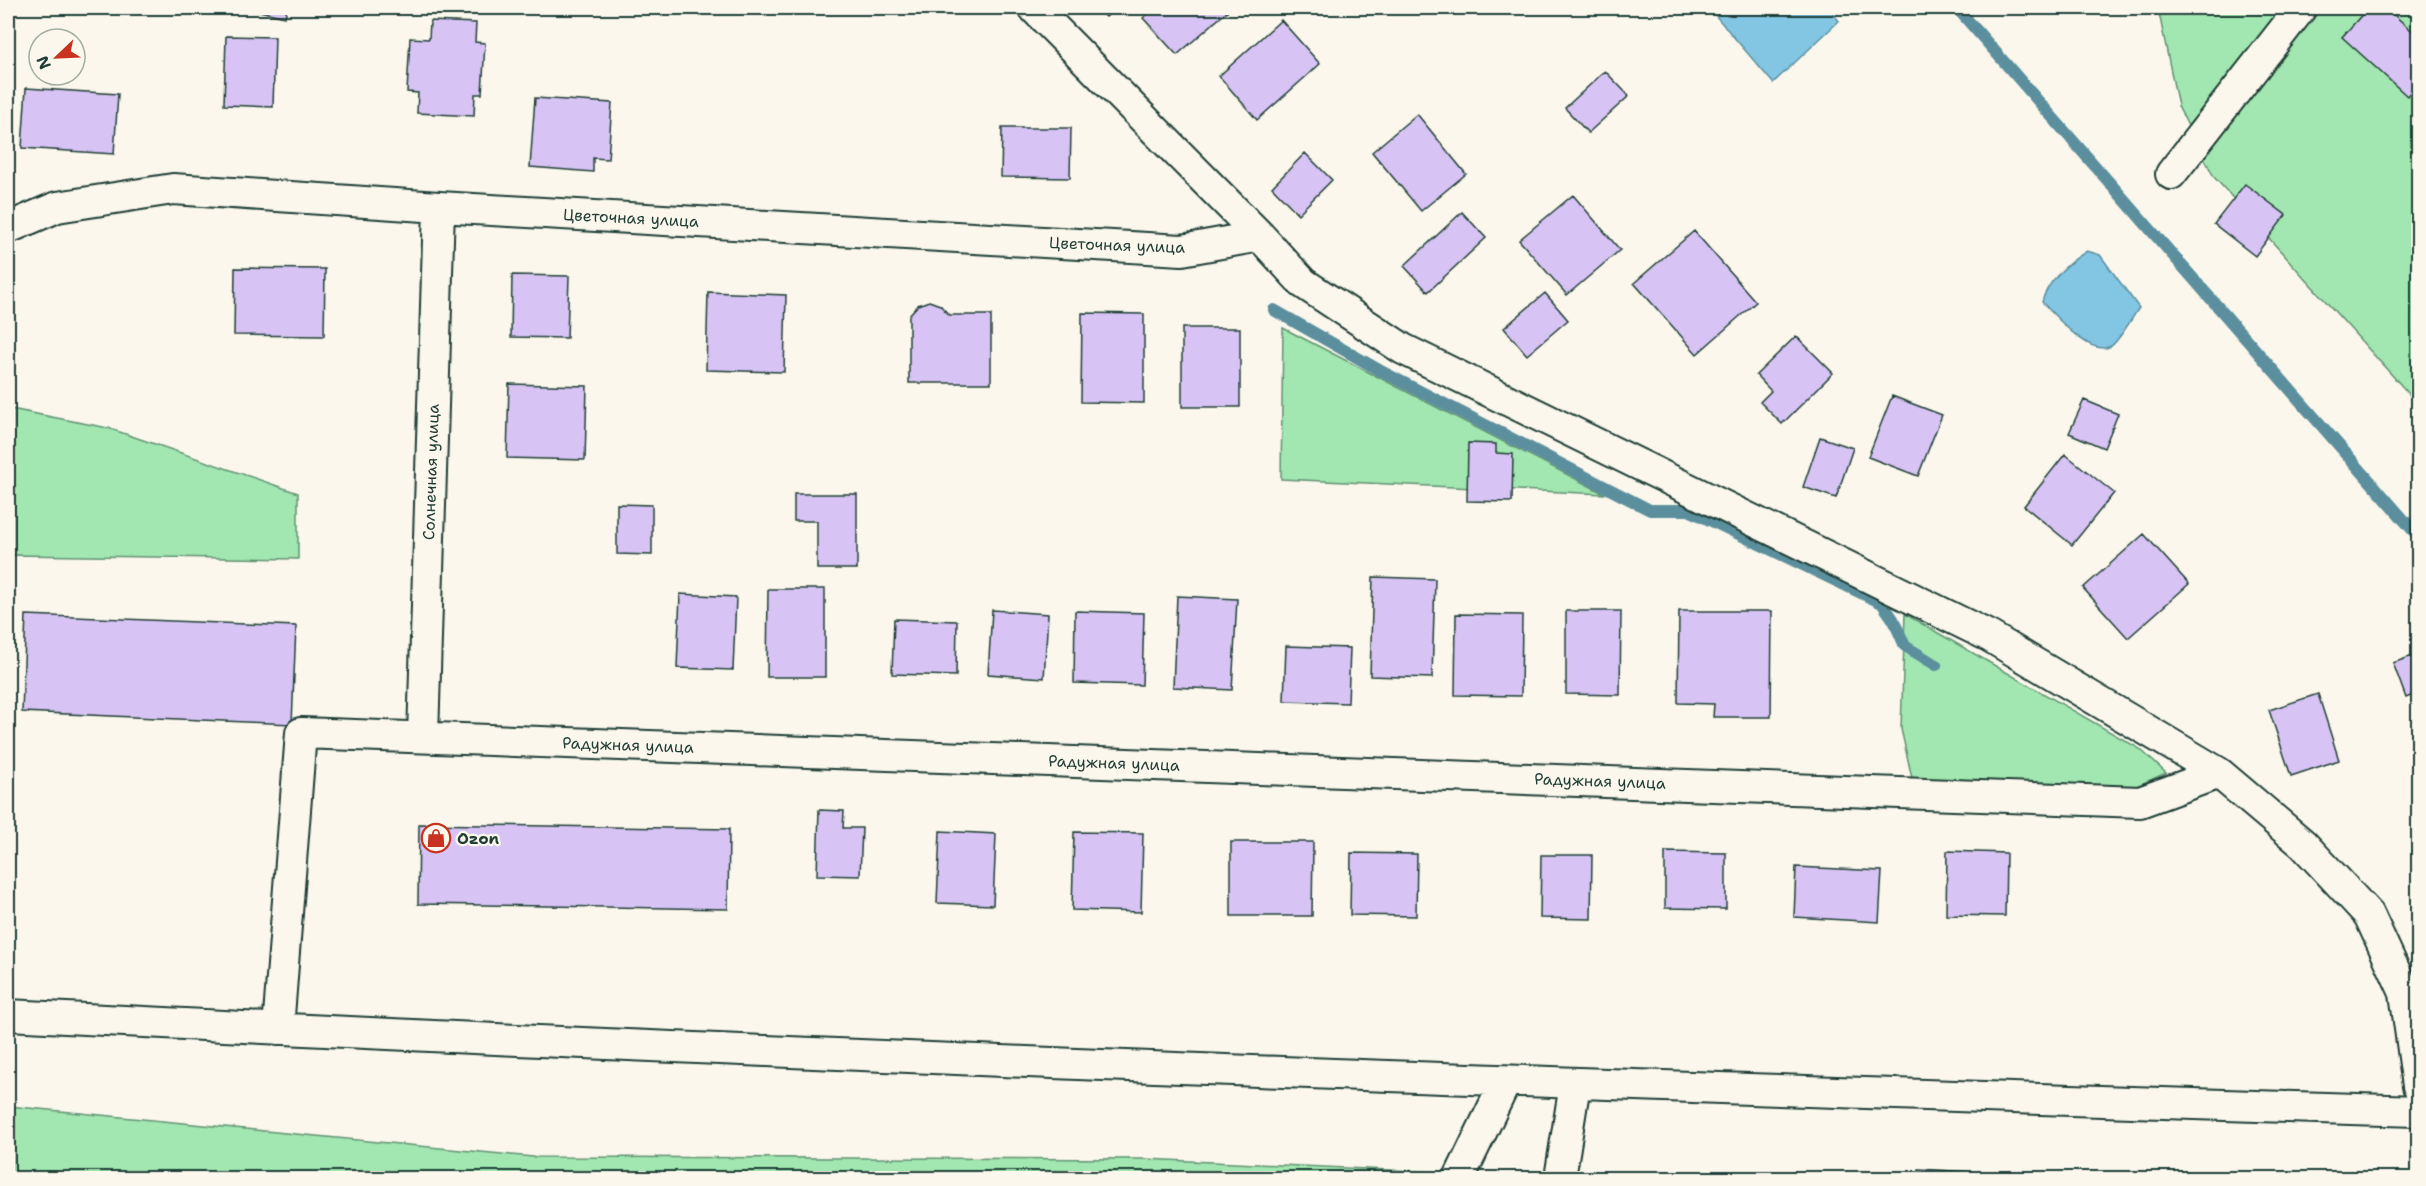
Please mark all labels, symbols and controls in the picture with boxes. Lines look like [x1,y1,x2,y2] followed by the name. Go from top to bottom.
[27,27,87,87] north arrow
[32,53,56,73] text: N
[562,204,700,232] street label: Цветочная улица
[1049,232,1185,258] street label: Цветочная улица
[418,403,444,541] street label: Солнечная улица
[562,732,694,758] street label: Радужная улица
[1048,750,1180,776] street label: Радужная улица
[1534,768,1666,794] street label: Радужная улица
[420,822,452,854] shop icon: Ozon
[457,828,500,849] place label: Ozon

